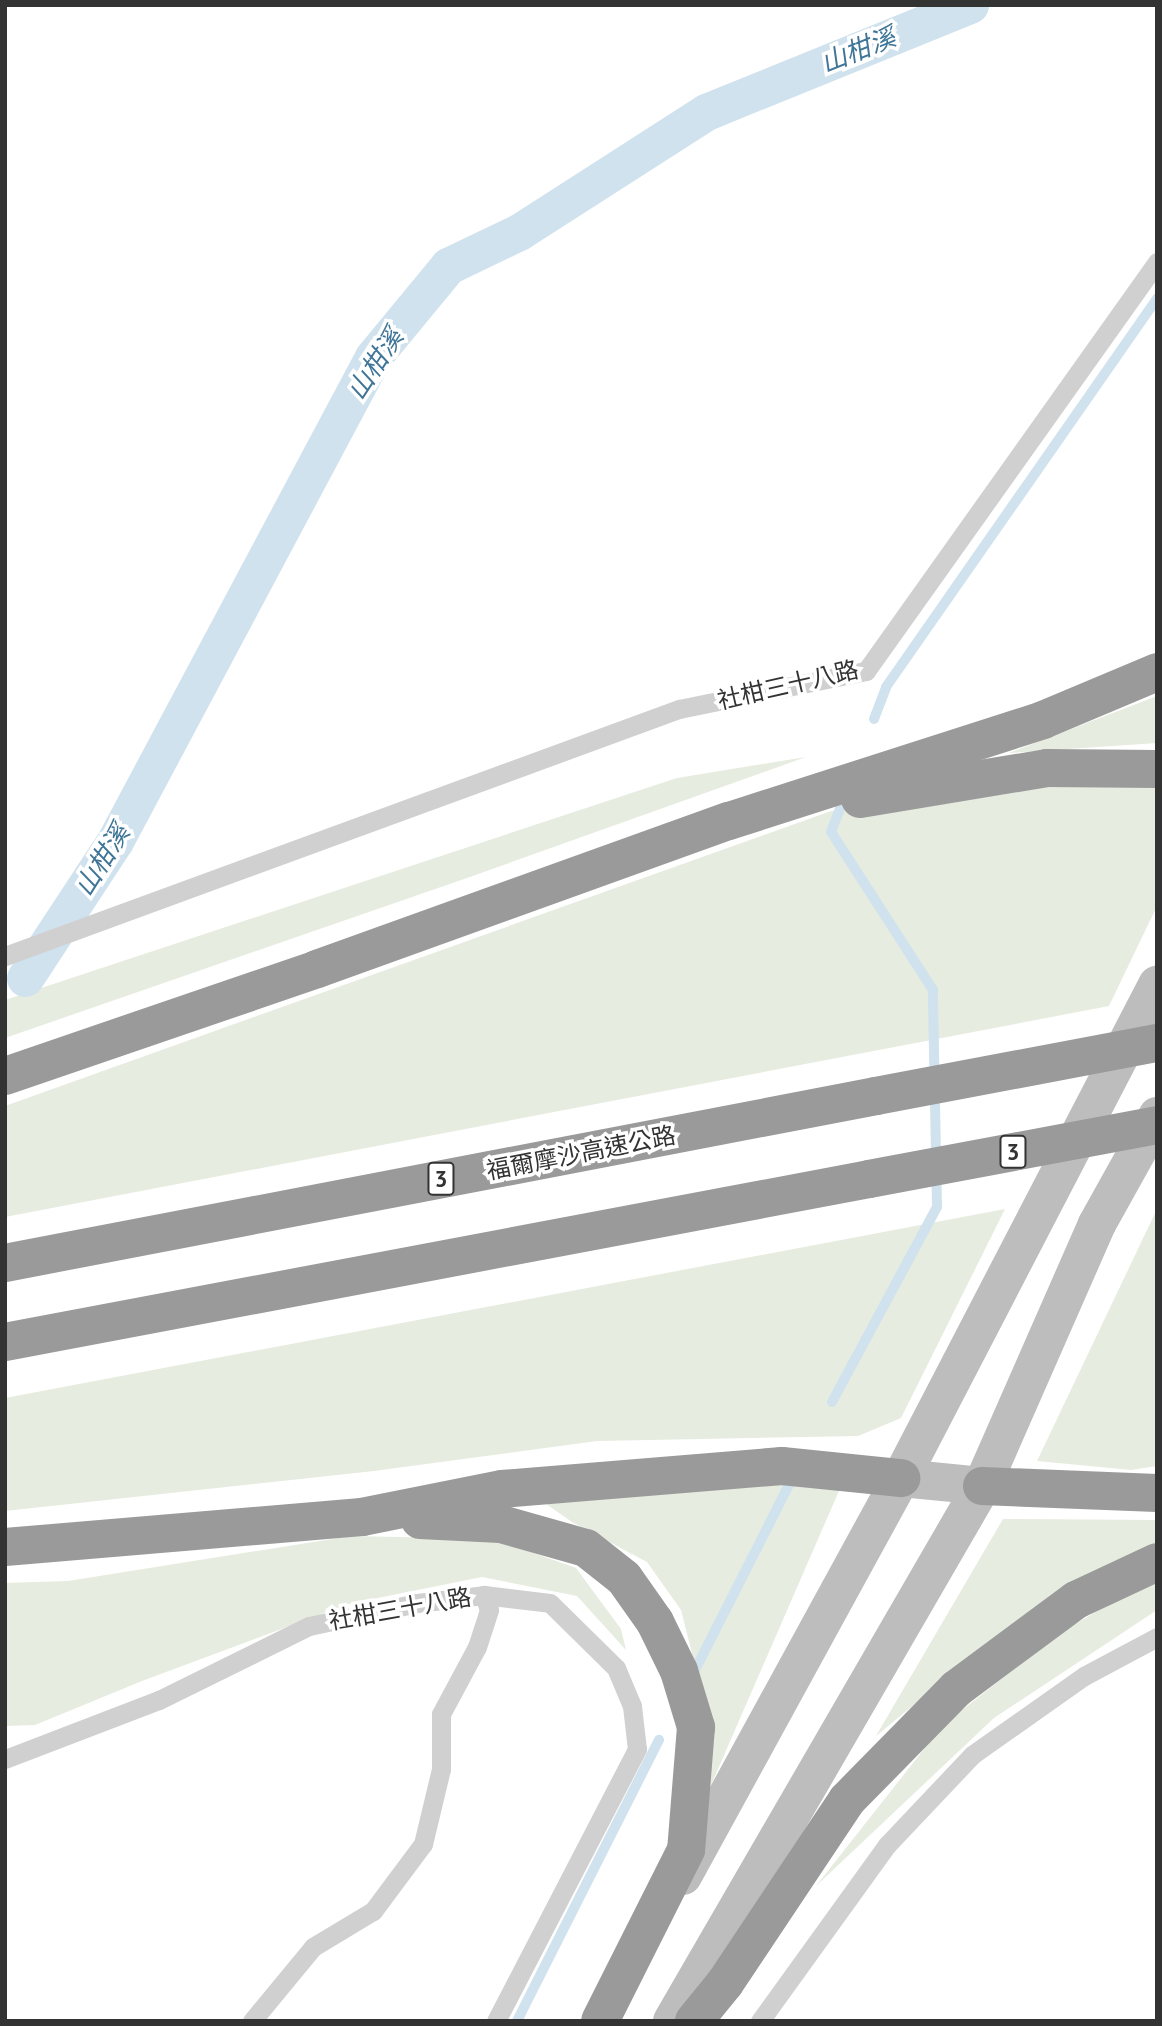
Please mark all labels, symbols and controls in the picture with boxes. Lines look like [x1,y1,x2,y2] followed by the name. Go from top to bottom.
[816,21,900,79] water label: 山柑溪
[341,323,409,405] water label: 山柑溪
[715,655,861,715] street label: 社柑三十八路
[68,819,136,901] water label: 山柑溪
[484,1121,678,1185] street label: 福爾摩沙高速公路
[999,1133,1027,1172] road number: 3
[427,1160,455,1198] road number: 3
[327,1582,473,1636] street label: 社柑三十八路

